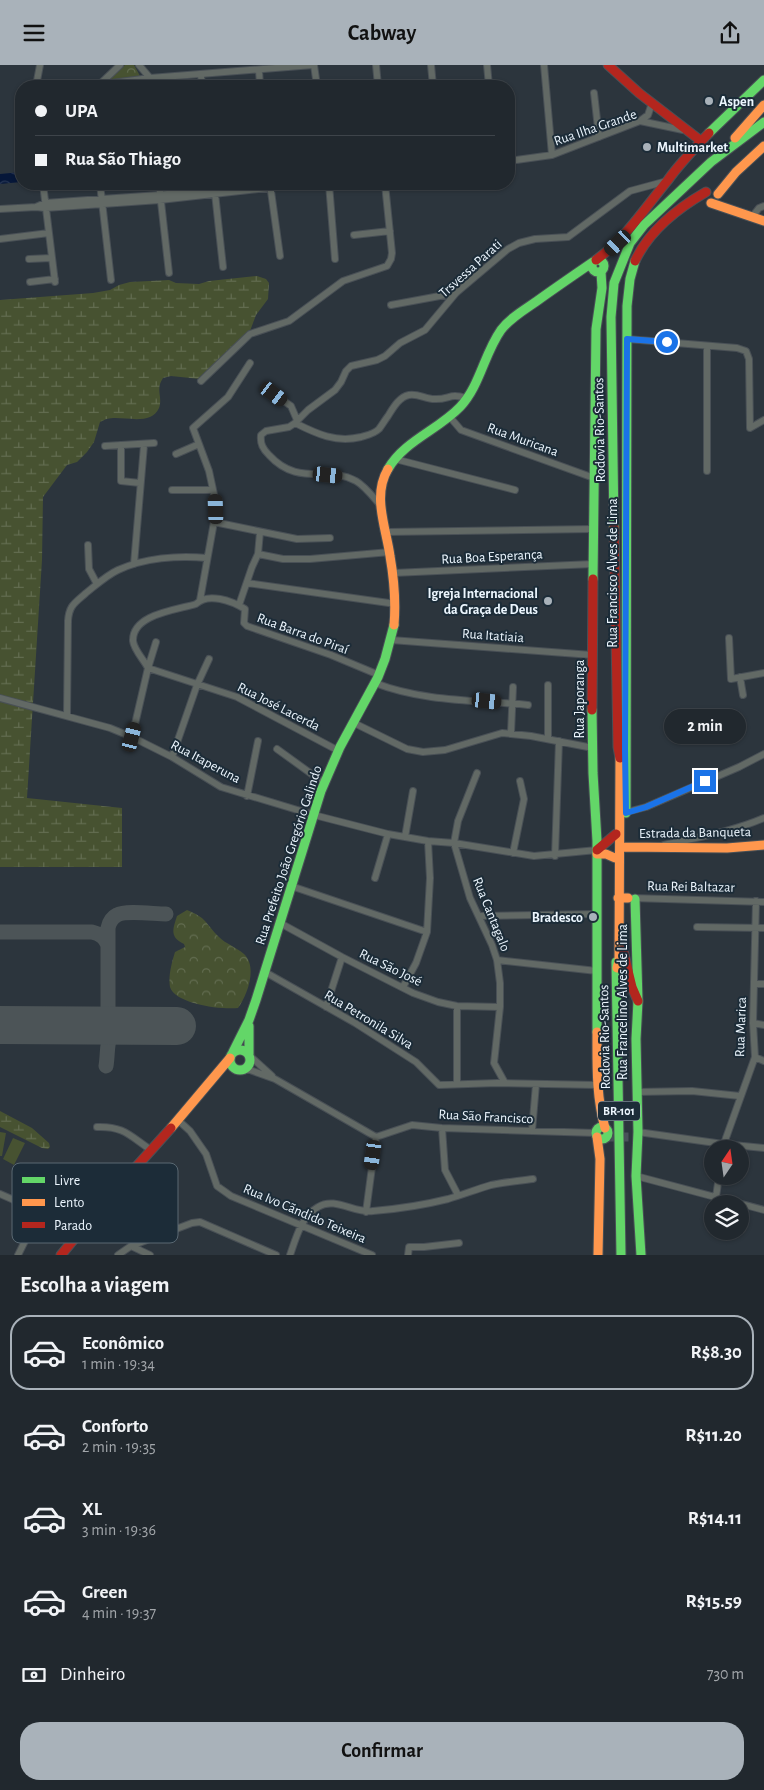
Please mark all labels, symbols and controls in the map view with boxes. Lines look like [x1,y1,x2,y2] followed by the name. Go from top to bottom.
[20,19,48,47] icon: menu
[716,19,744,47] icon: share
[348,22,416,44] text: Cabway
[703,95,715,107] marker: Aspen
[719,95,754,109] place label: Aspen
[65,102,98,121] text: UPA
[552,107,638,149] street label: Rua Ilha Grande
[641,141,653,153] marker: Multimarket
[657,141,728,155] place label: Multimarket
[65,150,181,169] text: Rua São Thiago
[601,227,634,259] car
[437,237,505,300] street label: Trsvessa Parati
[656,331,678,353] route start
[592,378,608,482] street label: Rodovia Rio-Santos
[257,379,290,409] car
[485,421,560,459] street label: Rua Muricana
[312,466,343,484] car
[207,494,224,524] car
[606,498,620,648] street label: Rua Francisco Alves de Lima
[441,547,544,567] street label: Rua Boa Esperança
[427,587,538,617] place label: Igreja Internacional da Graça de Deus
[542,595,554,607] marker: Igreja Internacional da Graça de Deus
[255,611,351,657] street label: Rua Barra do Piraí
[461,627,525,645] street label: Rua Itatiaia
[573,659,587,738] street label: Rua Japoranga
[235,680,323,734] street label: Rua José Lacerda
[471,692,502,710] car
[664,709,746,743] callout: 2 min
[687,718,723,734] text: 2 min
[121,721,142,753] car
[168,738,243,786] street label: Rua Itaperuna
[253,764,325,947] street label: Rua Prefeito João Gregório Galindo
[694,770,716,792] route end
[639,825,752,841] street label: Estrada da Banqueta
[470,875,512,954] street label: Rua Cantagalo
[647,879,735,895] street label: Rua Rei Baltazar
[532,911,583,925] place label: Bradesco
[587,911,599,923] marker: Bradesco
[616,923,630,1080] street label: Rua Francelino Alves de Lima
[357,947,424,989] street label: Rua São José
[597,985,613,1089] street label: Rodovia Rio-Santos
[322,988,416,1052] street label: Rua Petronila Silva
[733,996,749,1057] street label: Rua Marica
[598,1101,640,1121] road number: BR-101
[438,1108,534,1126] street label: Rua São Francisco
[363,1139,382,1171] car
[704,1140,749,1185] north arrow
[704,1140,749,1240] map controls
[12,1163,178,1243] legend
[54,1174,80,1188] text: Livre
[241,1182,369,1246] street label: Rua Ivo Cãndido Teixeira
[704,1195,749,1240] button: layers
[54,1196,85,1210] text: Lento
[54,1219,92,1233] text: Parado
[20,1274,169,1296] text: Escolha a viagem
[22,1330,67,1375] icon: car
[82,1334,164,1353] text: Econômico
[690,1343,742,1362] text: R$8.30
[82,1356,155,1372] text: 1 min · 19:34
[22,1413,67,1458] icon: car
[82,1417,148,1436] text: Conforto
[685,1426,742,1445] text: R$11.20
[82,1439,156,1455] text: 2 min · 19:35
[22,1496,67,1541] icon: car
[82,1500,102,1519] text: XL
[688,1509,742,1528] text: R$14.11
[82,1522,156,1538] text: 3 min · 19:36
[22,1579,67,1624] icon: car
[82,1583,128,1602] text: Green
[685,1592,742,1611] text: R$15.59
[82,1605,156,1621] text: 4 min · 19:37
[20,1661,48,1689] icon: cash
[60,1665,125,1684] text: Dinheiro
[707,1666,744,1682] text: 730 m
[20,1722,744,1780] button: Confirmar

